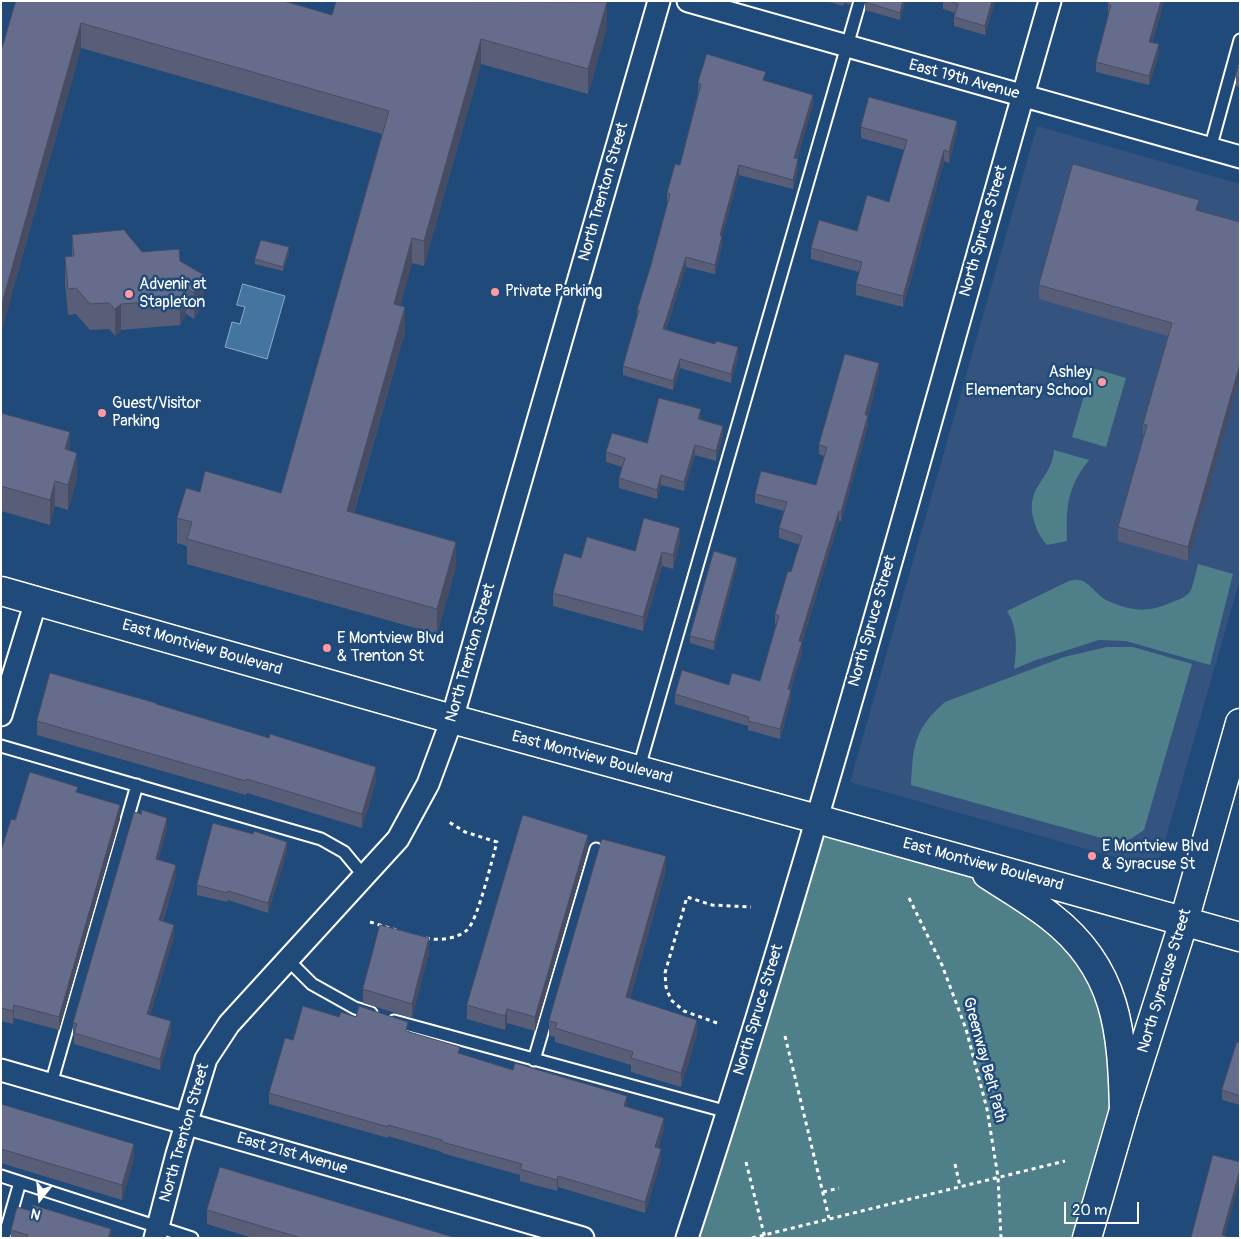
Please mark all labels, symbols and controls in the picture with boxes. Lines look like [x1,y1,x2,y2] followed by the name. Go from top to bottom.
[906,56,1022,104] street label: East 19th Avenue
[575,120,633,264] street label: North Trenton Street
[956,163,1012,299] street label: North Spruce Street
[139,275,206,313] place label: Advenir at Stapleton
[505,282,602,302] place label: Private Parking
[489,286,501,298] marker: Private Parking
[123,288,135,300] marker: Advenir at Stapleton
[966,363,1092,401] place label: Ashley Elementary School
[1096,376,1108,388] marker: Ashley Elementary School
[112,394,201,432] place label: Guest/Visitor Parking
[96,407,108,419] marker: Guest/Visitor Parking
[845,553,901,689] street label: North Spruce Street
[442,581,500,725] street label: North Trenton Street
[120,616,284,680] street label: East Montview Boulevard
[337,629,444,667] place label: E Montview Blvd & Trenton St
[321,642,333,654] marker: E Montview Blvd & Trenton St
[510,727,674,789] street label: East Montview Boulevard
[901,834,1065,896] street label: East Montview Boulevard
[1102,837,1209,875] place label: E Montview Blvd & Syracuse St
[1086,850,1098,862] marker: E Montview Blvd & Syracuse St
[1134,907,1196,1055] street label: North Syracuse Street
[730,942,788,1078] street label: North Spruce Street
[958,995,1010,1125] street label: Greenway Belt Path
[156,1061,214,1205] street label: North Trenton Street
[234,1129,350,1179] street label: East 21st Avenue
[15,1174,65,1224] north arrow
[1066,1192,1141,1224] scale bar
[1072,1201,1107,1220] text: 20 m
[29,1204,43,1223] text: N

